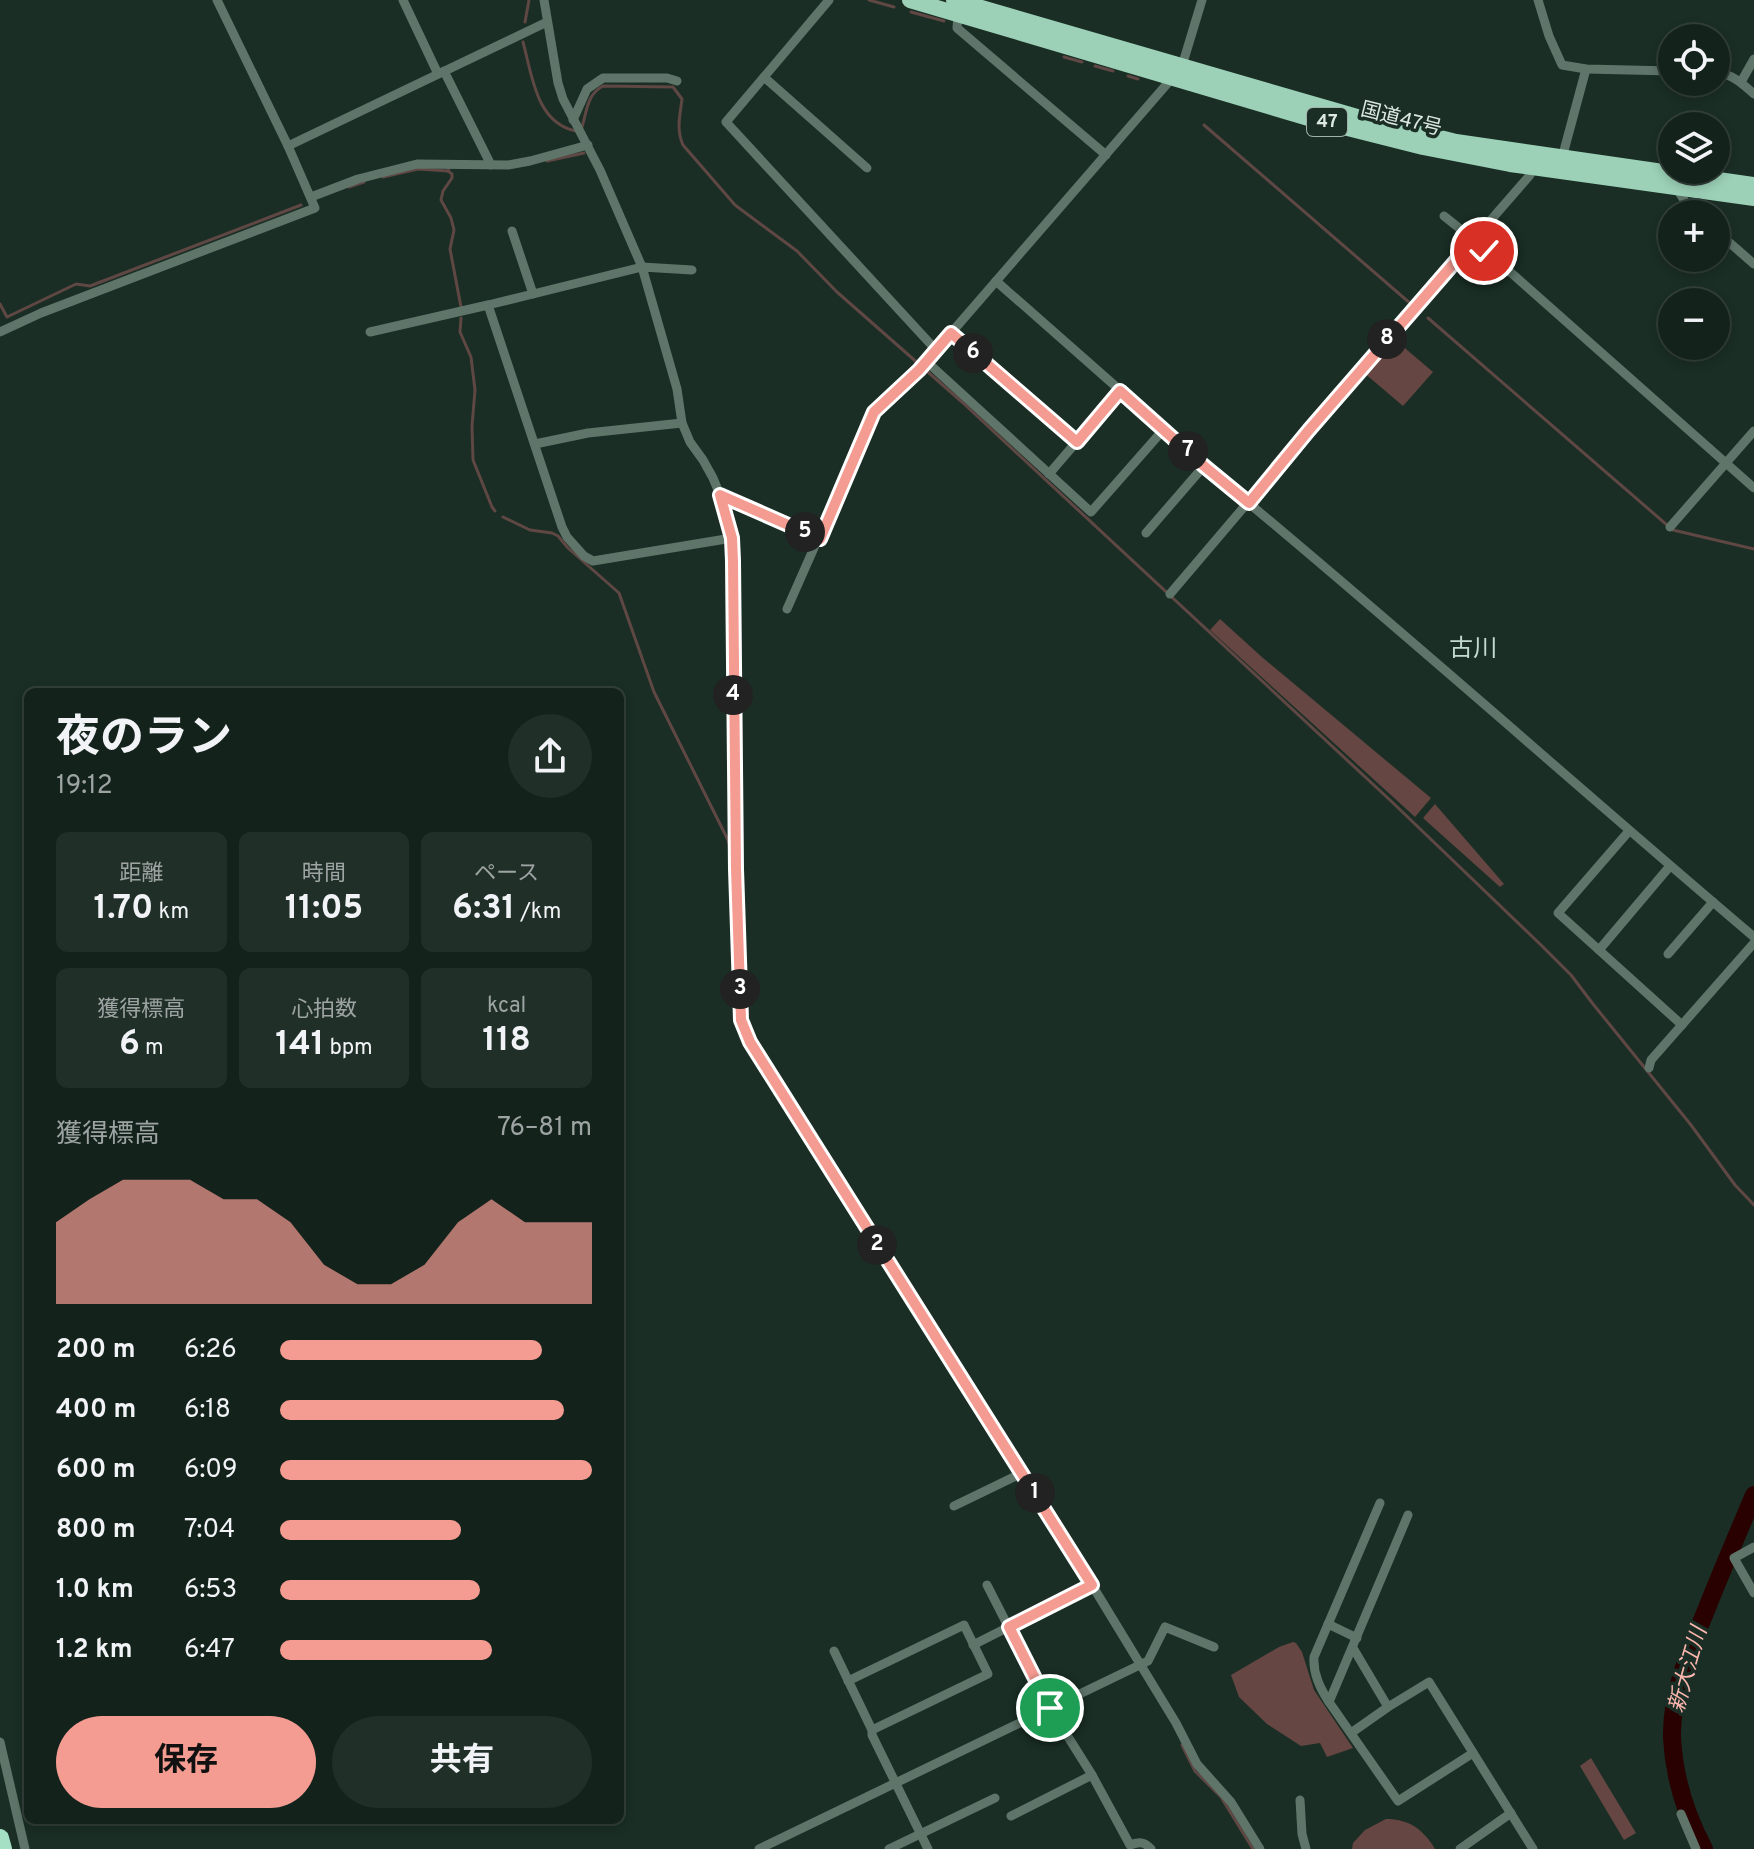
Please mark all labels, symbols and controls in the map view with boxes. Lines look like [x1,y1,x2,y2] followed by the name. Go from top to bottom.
[1658,24,1730,360] map controls
[1658,24,1730,96] button: locate
[1358,97,1444,143] street label: 国道47号
[1307,108,1347,136] road number: 47
[1658,112,1730,184] button: layers
[1658,200,1730,272] button: +
[1450,217,1518,285] pin
[1462,229,1506,273] icon: check
[1658,288,1730,360] button: −
[1367,319,1407,359] pin: 8
[1380,325,1394,352] text: 8
[953,333,993,373] pin: 6
[966,339,980,366] text: 6
[1168,431,1208,471] pin: 7
[1182,437,1194,464] text: 7
[785,512,825,552] pin: 5
[798,518,812,545] text: 5
[1449,635,1497,665] district label: 古川
[713,675,753,715] pin: 4
[726,681,740,708] text: 4
[56,712,232,768] text: 夜のラン
[508,714,592,798] button: share
[56,770,113,803] text: 19:12
[119,861,163,888] text: 距離
[302,861,346,888] text: 時間
[474,861,539,888] text: ペース
[94,888,153,931] text: 1.70
[285,888,363,931] text: 11:05
[452,888,515,931] text: 6:31
[153,899,189,926] text: km
[515,899,561,926] text: /km
[720,969,760,1009] pin: 3
[733,975,747,1002] text: 3
[487,993,526,1020] text: kcal
[97,997,185,1024] text: 獲得標高
[291,997,357,1024] text: 心拍数
[482,1020,531,1063] text: 118
[119,1024,140,1067] text: 6
[275,1024,324,1067] text: 141
[140,1035,164,1062] text: m
[324,1035,373,1062] text: bpm
[497,1112,592,1145] text: 76–81 m
[56,1119,160,1152] text: 獲得標高
[857,1225,897,1265] pin: 2
[870,1231,884,1258] text: 2
[56,1334,135,1367] text: 200 m
[184,1334,237,1367] text: 6:26
[56,1394,136,1427] text: 400 m
[184,1394,231,1427] text: 6:18
[56,1454,136,1487] text: 600 m
[184,1454,238,1487] text: 6:09
[1015,1473,1055,1513] pin: 1
[1031,1479,1039,1506] text: 1
[56,1514,136,1547] text: 800 m
[184,1514,235,1547] text: 7:04
[56,1574,134,1607] text: 1.0 km
[184,1574,237,1607] text: 6:53
[1664,1622,1715,1716] water label: 新大江川
[56,1634,133,1667] text: 1.2 km
[184,1634,235,1667] text: 6:47
[1016,1674,1084,1742] pin
[1028,1686,1072,1730] icon: arrive
[56,1716,316,1808] button: 保存
[332,1716,592,1808] button: 共有

